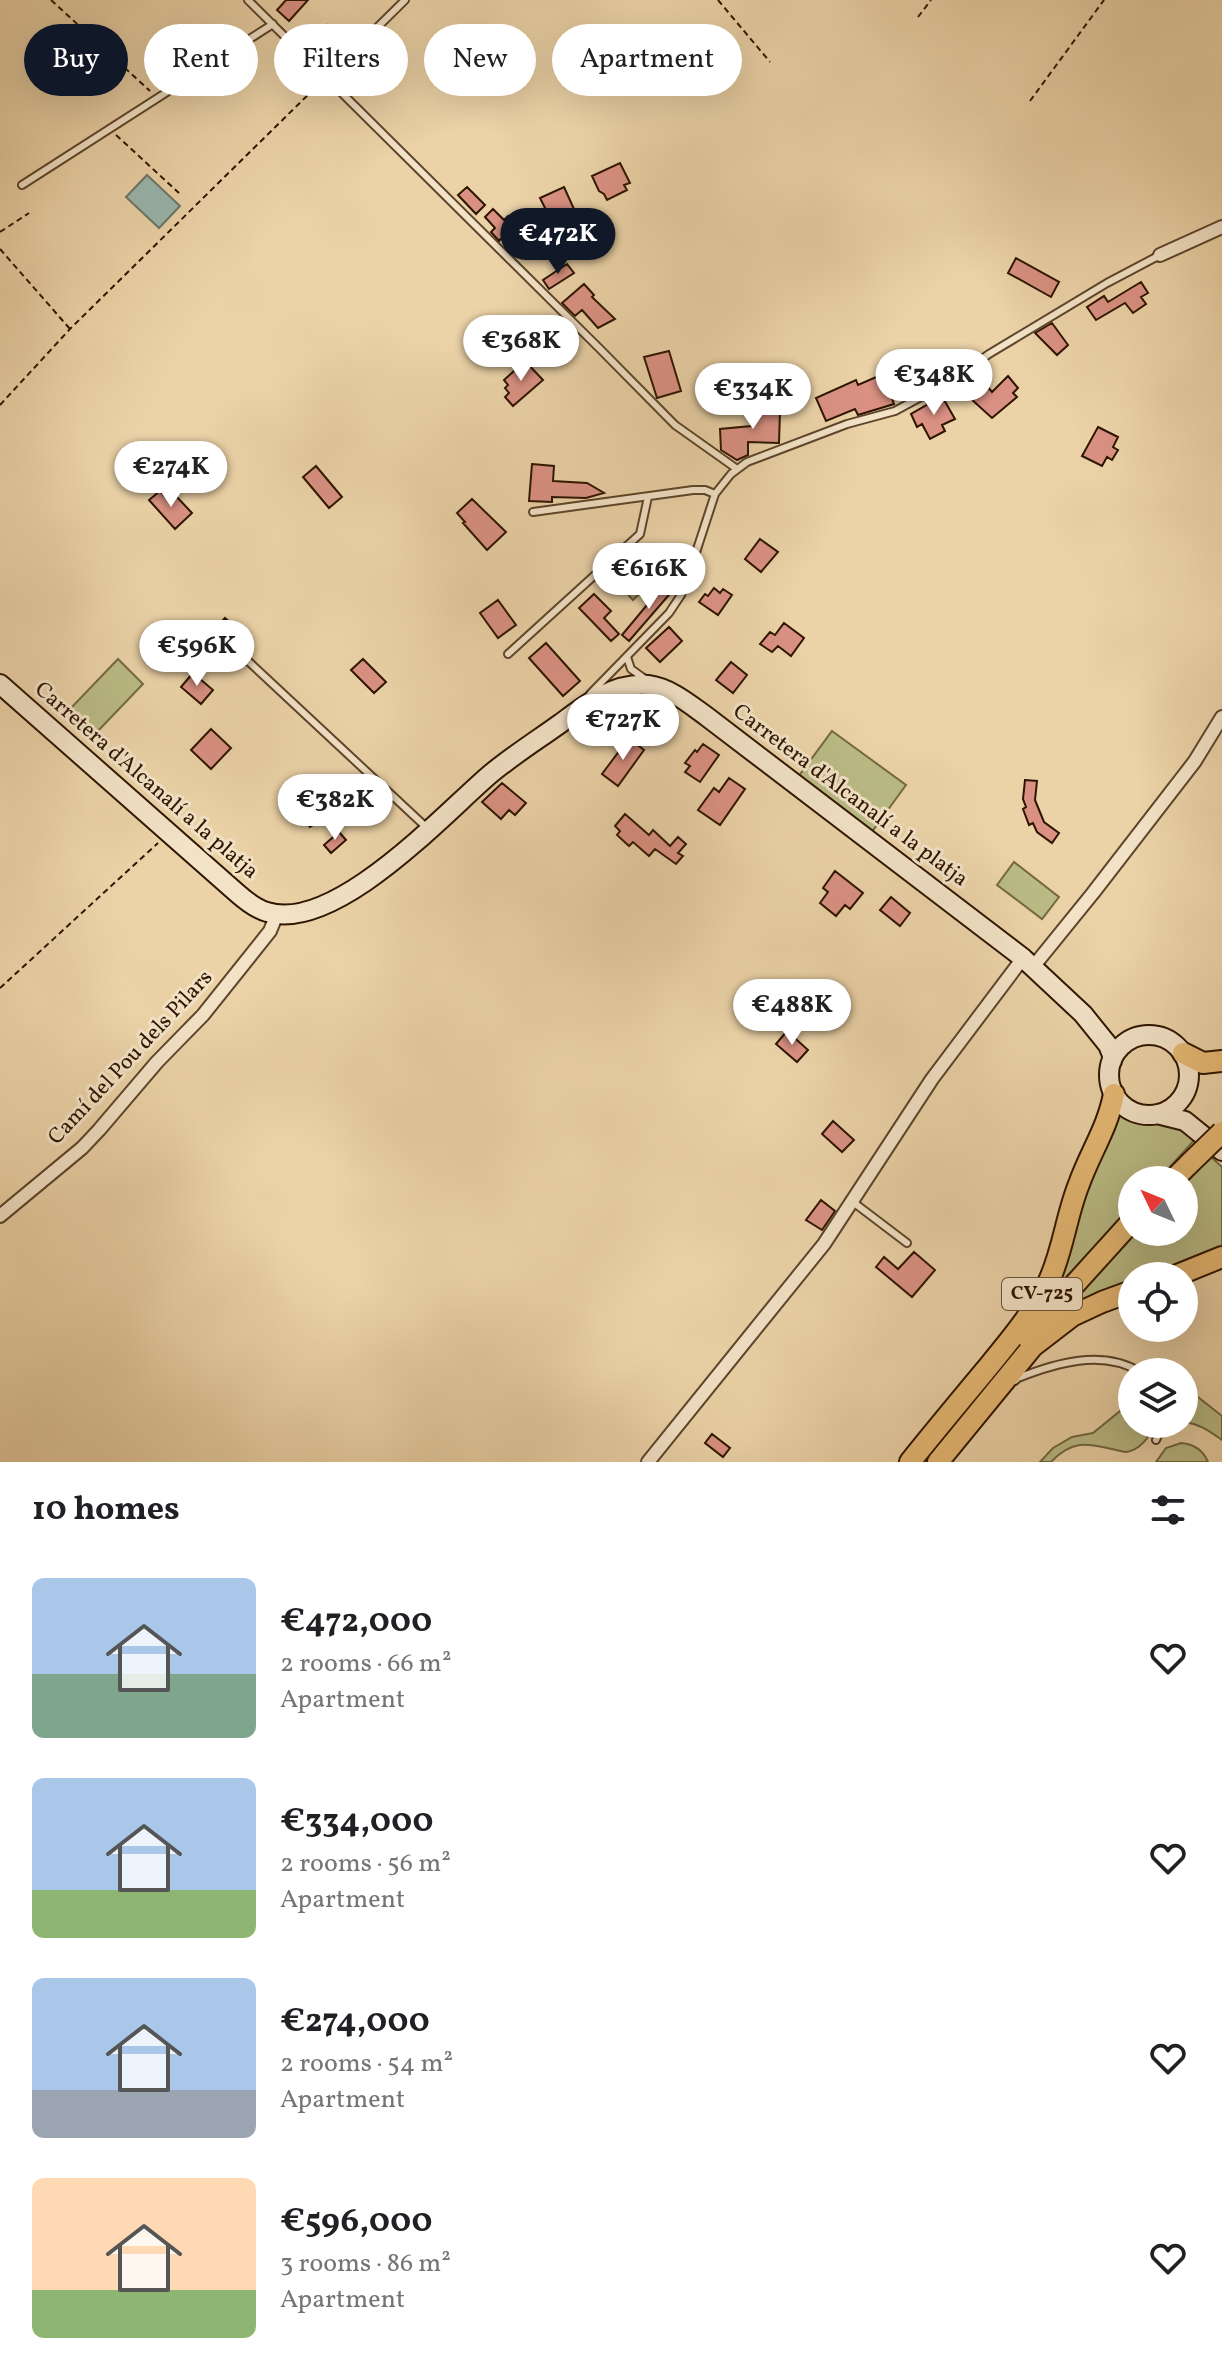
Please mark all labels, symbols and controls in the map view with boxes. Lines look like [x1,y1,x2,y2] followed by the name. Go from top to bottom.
[24,24,128,96] chip: Buy
[144,24,258,96] chip: Rent
[274,24,408,96] chip: Filters
[424,24,536,96] chip: New
[552,24,742,96] chip: Apartment
[502,208,614,276] pin: €472K
[518,216,598,252] text: €472K
[465,315,577,383] pin: €368K
[481,323,561,359] text: €368K
[878,349,990,417] pin: €348K
[894,357,974,393] text: €348K
[697,363,809,431] pin: €334K
[713,371,793,407] text: €334K
[115,441,227,509] pin: €274K
[132,449,210,485] text: €274K
[593,543,705,611] pin: €616K
[611,551,688,587] text: €616K
[141,620,253,688] pin: €596K
[157,628,237,664] text: €596K
[27,675,265,887] street label: Carretera d'Alcanalí a la platja
[567,694,679,762] pin: €727K
[726,697,974,895] street label: Carretera d'Alcanalí a la platja
[585,702,661,738] text: €727K
[279,774,391,842] pin: €382K
[296,782,374,818] text: €382K
[41,964,221,1152] street label: Camí del Pou dels Pilars
[736,979,848,1047] pin: €488K
[751,987,833,1023] text: €488K
[1118,1166,1198,1246] north arrow
[1118,1166,1198,1438] map controls
[1118,1262,1198,1342] button: locate
[1002,1278,1082,1310] road number: CV-725
[1118,1358,1198,1438] button: layers
[32,1487,180,1534] text: 10 homes
[1146,1488,1190,1532] icon: filters
[280,1599,432,1646] text: €472,000
[96,1610,192,1706] icon: home
[1146,1636,1190,1680] icon: heart
[280,1646,452,1682] text: 2 rooms · 66 m²
[280,1682,405,1718] text: Apartment
[280,1799,434,1846] text: €334,000
[96,1810,192,1906] icon: home
[1146,1836,1190,1880] icon: heart
[280,1846,451,1882] text: 2 rooms · 56 m²
[280,1882,405,1918] text: Apartment
[280,1999,430,2046] text: €274,000
[96,2010,192,2106] icon: home
[1146,2036,1190,2080] icon: heart
[280,2046,453,2082] text: 2 rooms · 54 m²
[280,2082,405,2118] text: Apartment
[280,2199,432,2246] text: €596,000
[96,2210,192,2306] icon: home
[1146,2236,1190,2280] icon: heart
[280,2246,451,2282] text: 3 rooms · 86 m²
[280,2282,405,2318] text: Apartment

